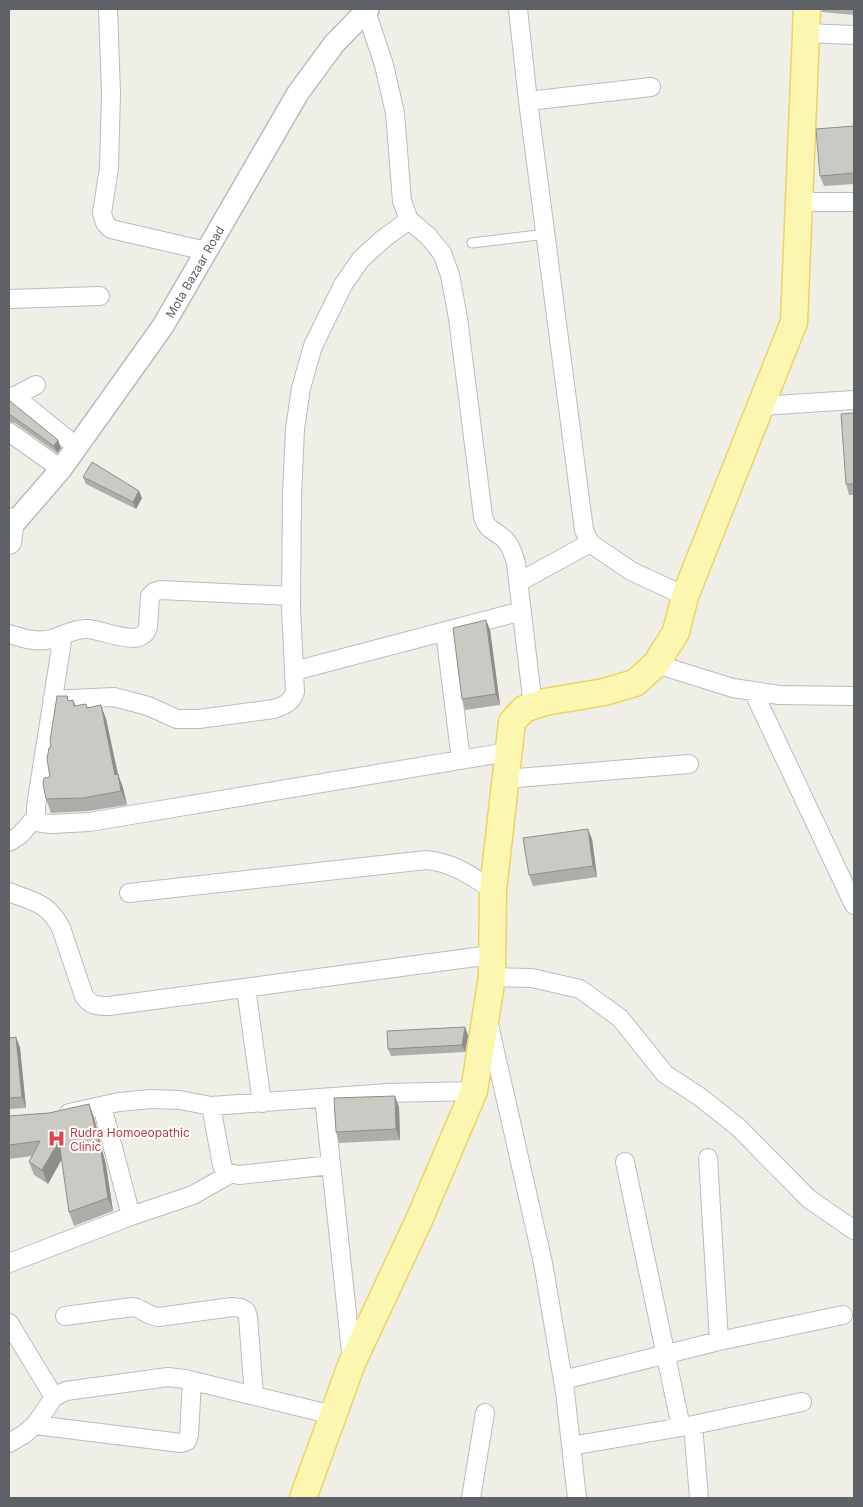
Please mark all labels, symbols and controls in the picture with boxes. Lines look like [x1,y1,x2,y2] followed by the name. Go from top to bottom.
[162,223,227,320] street label: Mota Bazaar Road
[70,1125,190,1154] place label: Rudra Homoeopathic Clinic
[46,1129,66,1149] hospital icon: Rudra Homoeopathic Clinic

